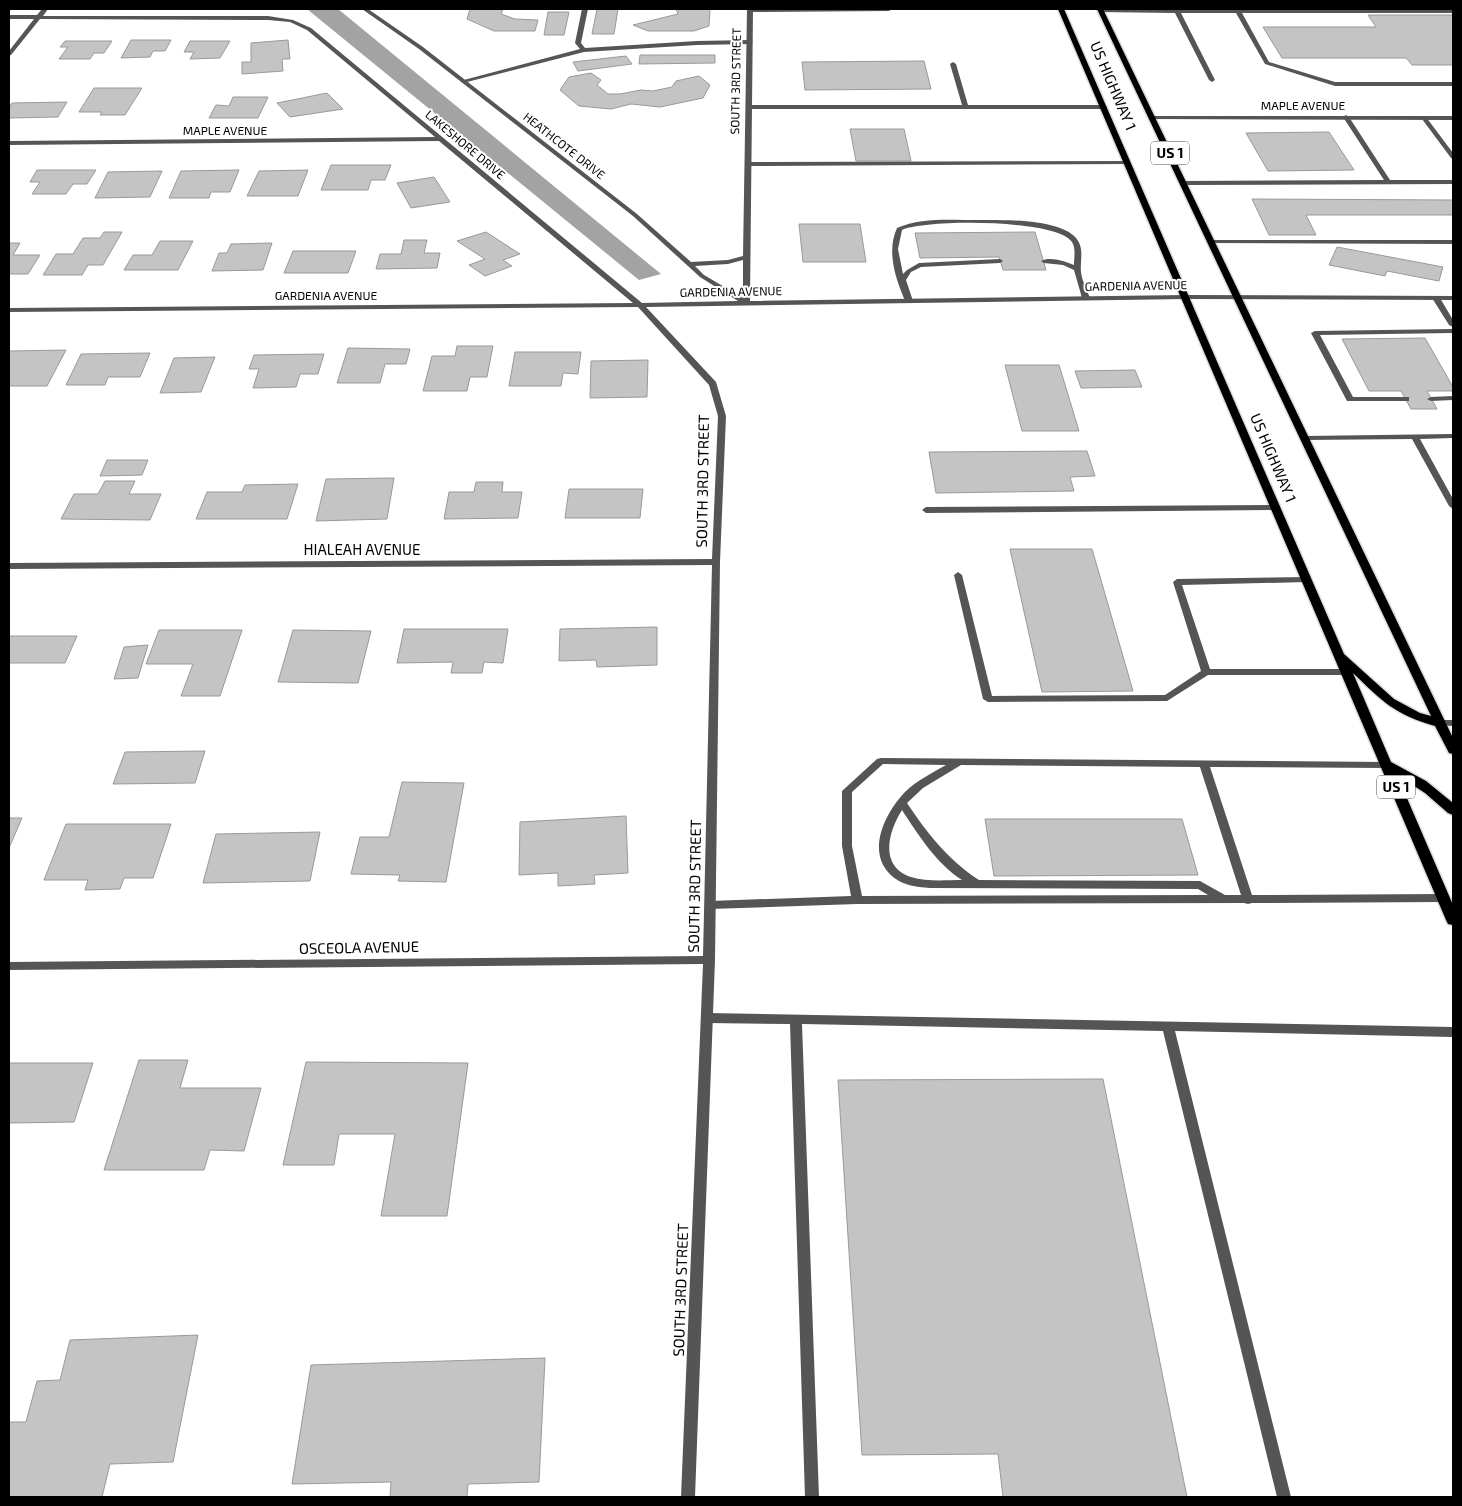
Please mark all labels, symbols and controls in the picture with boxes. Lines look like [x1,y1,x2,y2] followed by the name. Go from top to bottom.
[727,28,743,134] street label: SOUTH 3RD STREET
[1087,38,1141,133] street label: US HIGHWAY 1
[1261,98,1346,112] street label: MAPLE AVENUE
[423,107,508,182] street label: LAKESHORE DRIVE
[521,109,609,182] street label: HEATHCOTE DRIVE
[183,123,268,137] street label: MAPLE AVENUE
[1151,142,1189,164] road number: US 1
[1085,277,1188,293] street label: GARDENIA AVENUE
[680,283,783,299] street label: GARDENIA AVENUE
[275,288,378,302] street label: GARDENIA AVENUE
[1247,410,1301,505] street label: US HIGHWAY 1
[692,414,712,548] street label: SOUTH 3RD STREET
[303,540,421,558] street label: HIALEAH AVENUE
[1377,776,1415,799] road number: US 1
[684,819,704,953] street label: SOUTH 3RD STREET
[299,937,419,957] street label: OSCEOLA AVENUE
[669,1223,691,1357] street label: SOUTH 3RD STREET

